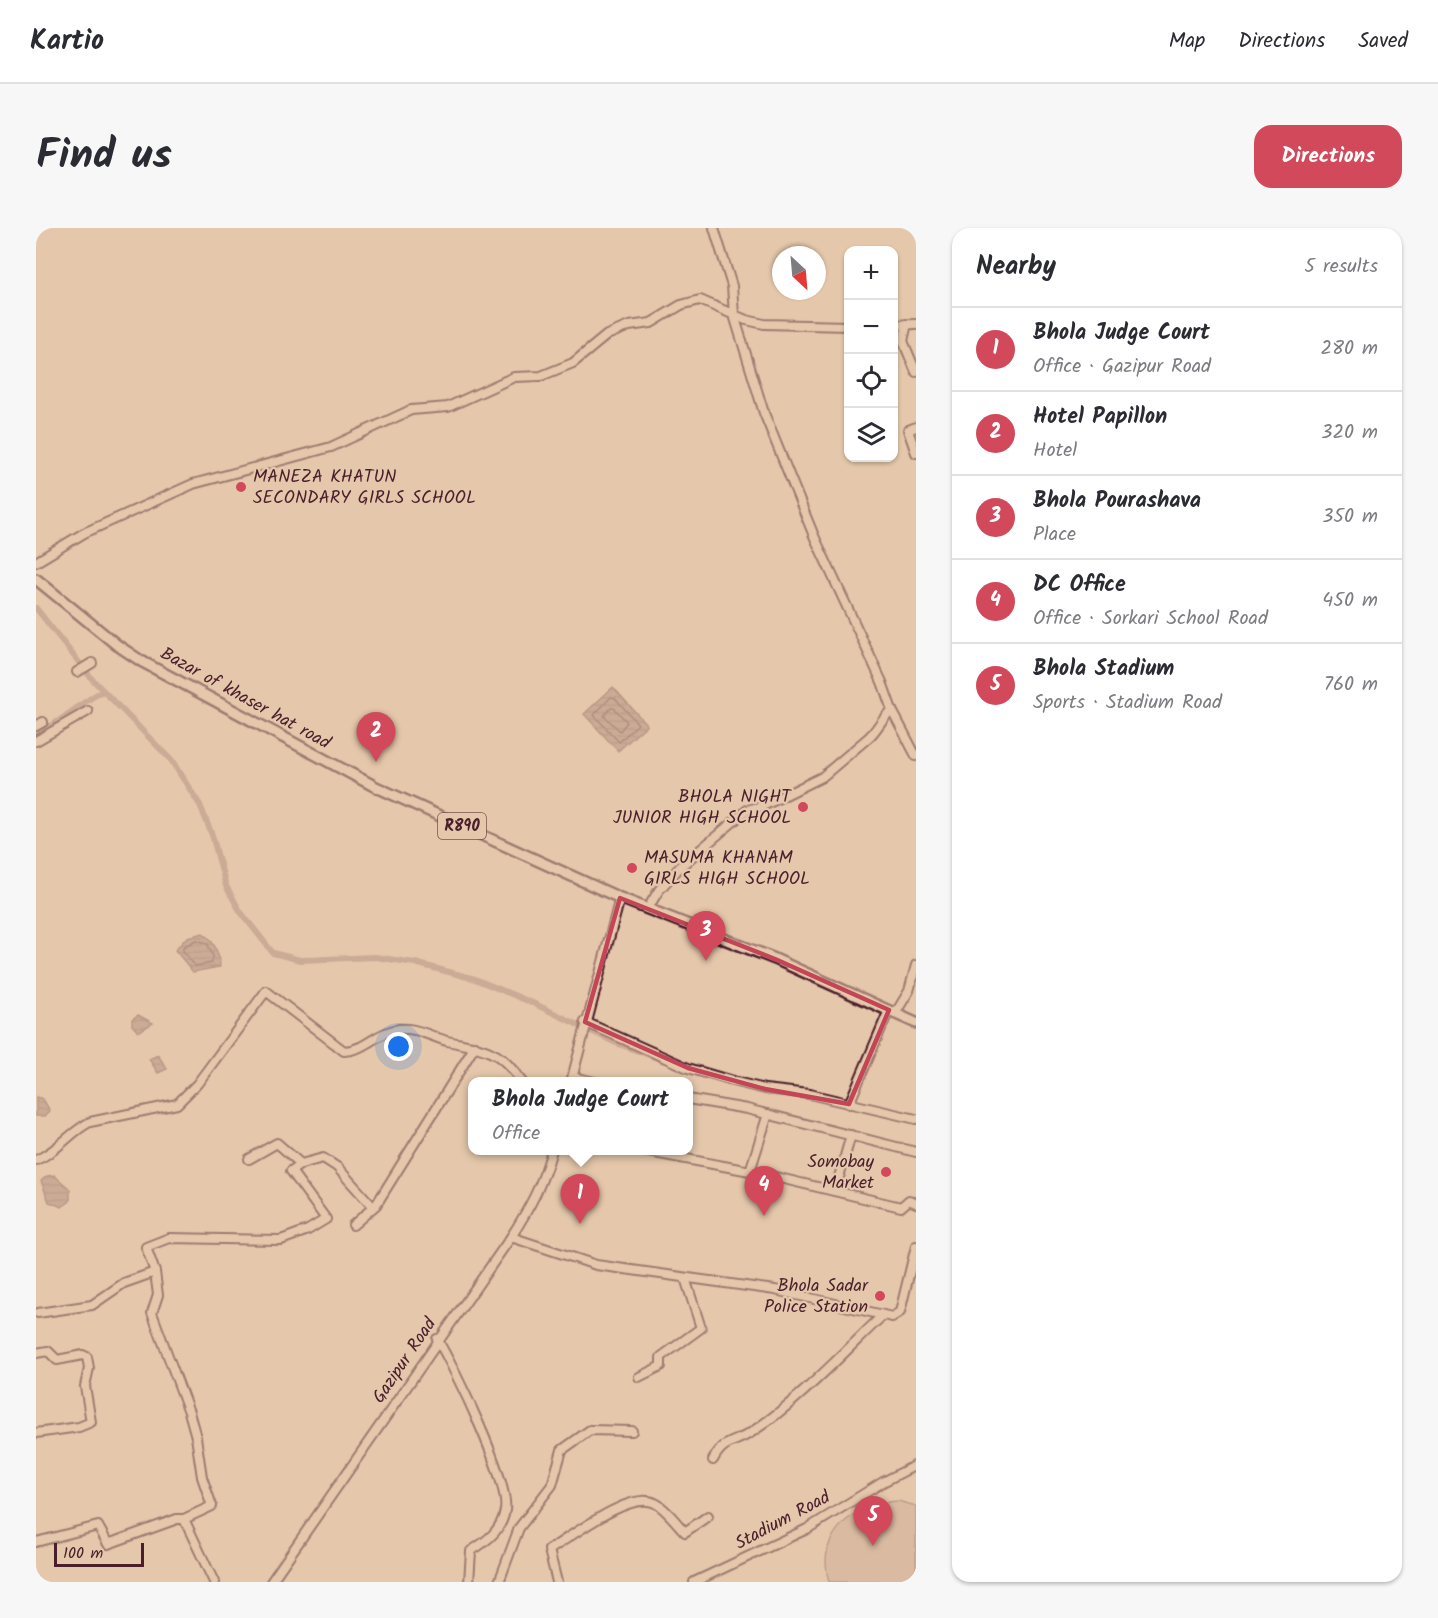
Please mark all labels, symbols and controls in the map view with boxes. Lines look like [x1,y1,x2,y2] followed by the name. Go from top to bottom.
[30,19,104,64] text: Kartio
[1169,25,1205,58] text: Map
[1238,25,1325,58] text: Directions
[1358,25,1408,58] text: Saved
[36,123,172,190] text: Find us
[1254,125,1402,188] button: Directions
[772,246,826,300] north arrow
[844,246,898,462] map controls
[844,246,898,300] button: +
[976,246,1056,288] text: Nearby
[1304,251,1378,283] text: 5 results
[844,300,898,354] button: −
[1033,316,1210,351] text: Bhola Judge Court
[992,333,999,365] text: 1
[1320,333,1378,365] text: 280 m
[1033,351,1211,383] text: Office · Gazipur Road
[844,354,898,408] button: locate
[1033,400,1167,435] text: Hotel Papillon
[844,408,898,462] button: layers
[990,417,1001,449] text: 2
[1321,417,1378,449] text: 320 m
[1033,435,1077,467] text: Hotel
[253,463,476,513] place label: MANEZA KHATUN SECONDARY GIRLS SCHOOL
[234,480,248,494] marker: MANEZA KHATUN SECONDARY GIRLS SCHOOL
[1033,484,1201,519] text: Bhola Pourashava
[990,501,1001,533] text: 3
[1322,501,1378,533] text: 350 m
[1033,519,1076,551] text: Place
[1033,568,1126,603] text: DC Office
[990,585,1001,617] text: 4
[1322,585,1378,617] text: 450 m
[1033,603,1268,635] text: Office · Sorkari School Road
[154,640,336,758] street label: Bazar of khaser hat road
[1033,652,1174,687] text: Bhola Stadium
[990,669,1001,701] text: 5
[1324,669,1378,701] text: 760 m
[1033,687,1222,719] text: Sports · Stadium Road
[356,712,396,762] pin: 2
[613,783,792,833] place label: BHOLA NIGHT JUNIOR HIGH SCHOOL
[796,800,810,814] marker: BHOLA NIGHT JUNIOR HIGH SCHOOL
[438,813,486,839] road number: R890
[644,844,810,894] place label: MASUMA KHANAM GIRLS HIGH SCHOOL
[625,861,639,875] marker: MASUMA KHANAM GIRLS HIGH SCHOOL
[686,912,726,961] pin: 3
[384,1032,413,1061] your location
[468,1077,693,1155] popup
[492,1083,669,1118] text: Bhola Judge Court
[492,1118,540,1150] text: Office
[807,1148,875,1198] place label: Somobay Market
[879,1165,893,1179] marker: Somobay Market
[744,1166,784,1216] pin: 4
[560,1174,600,1224] pin: 1
[764,1272,869,1322] place label: Bhola Sadar Police Station
[873,1289,887,1303] marker: Bhola Sadar Police Station
[366,1311,445,1410] street label: Gazipur Road
[730,1483,837,1558] street label: Stadium Road
[854,1496,892,1546] pin: 5
[54,1540,144,1568] scale bar
[63,1541,103,1566] text: 100 m

